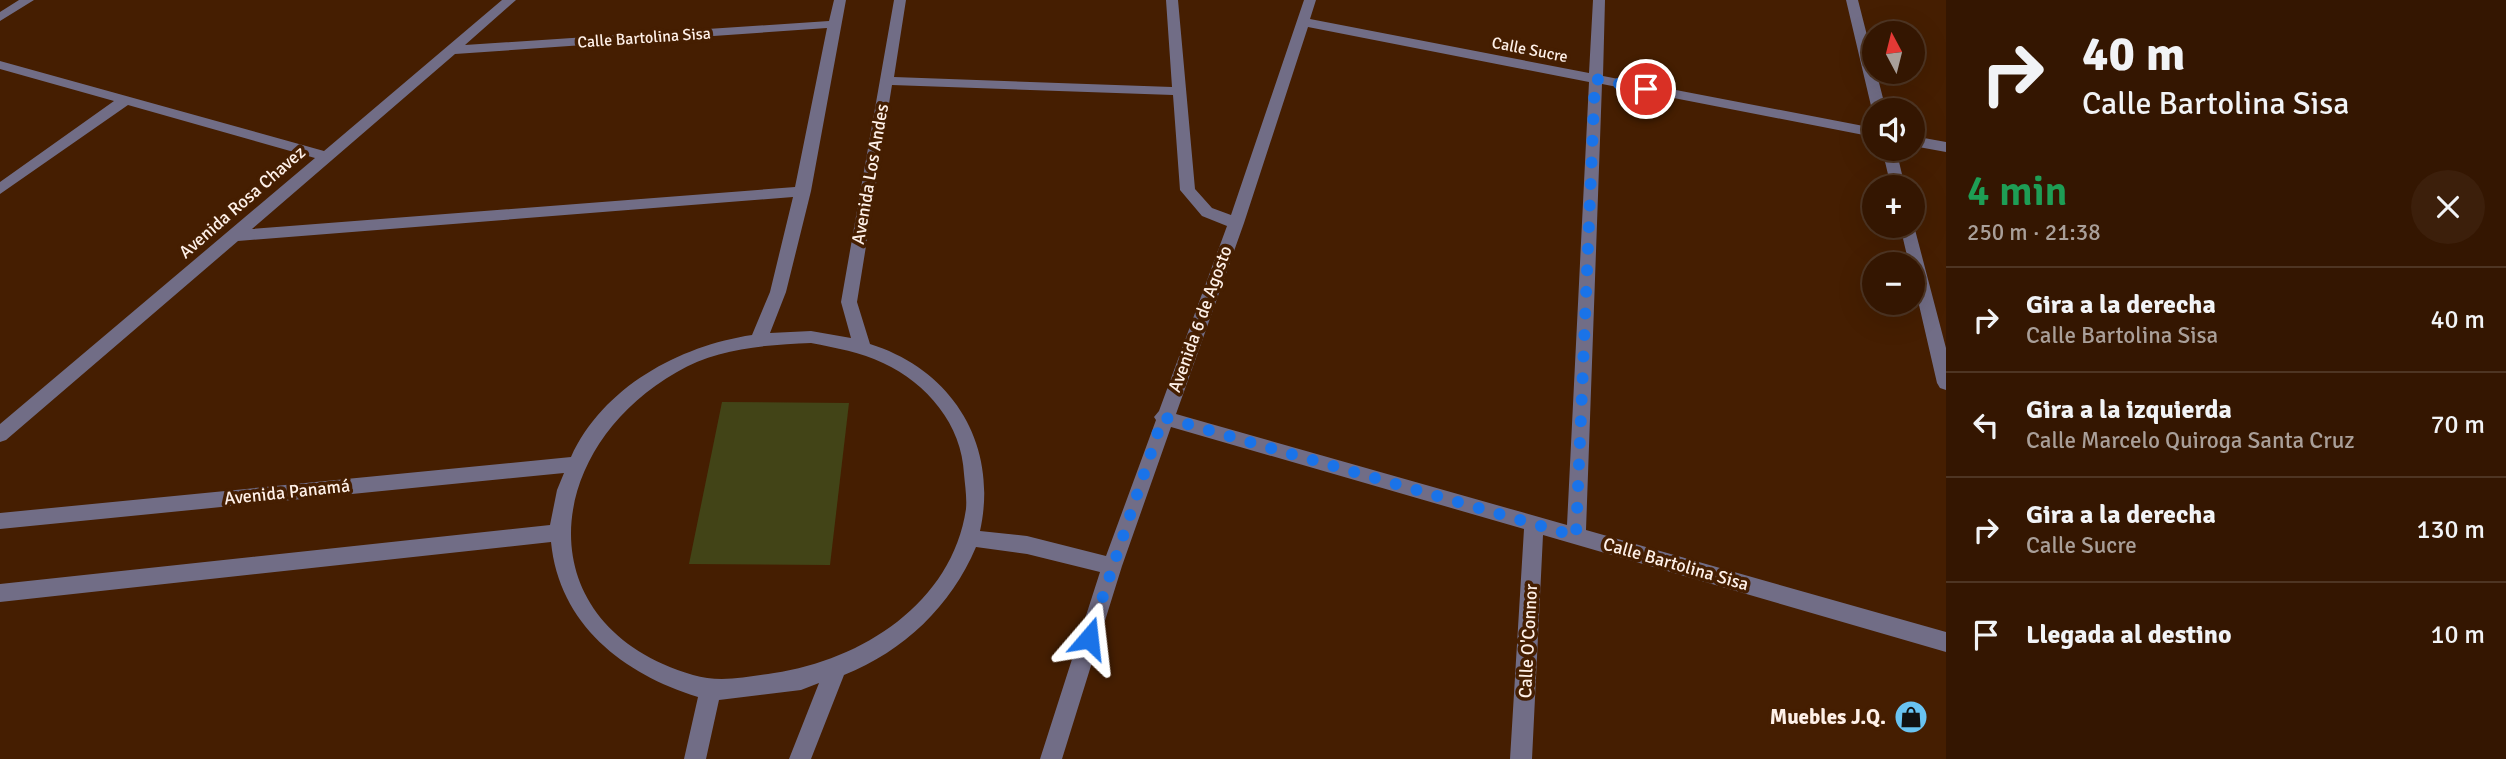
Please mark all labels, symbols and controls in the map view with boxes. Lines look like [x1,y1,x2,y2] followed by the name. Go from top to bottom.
[1862,21,1925,84] north arrow
[1862,21,1925,315] map controls
[577,23,711,53] street label: Calle Bartolina Sisa
[2082,24,2185,84] text: 40 m
[1967,28,2058,119] icon: right
[1490,33,1570,67] street label: Calle Sucre
[1616,59,1676,119] pin
[1627,70,1665,108] icon: arrive
[2082,84,2349,123] text: Calle Bartolina Sisa
[1862,98,1925,161] button: sound
[847,102,893,246] street label: Avenida Los Andes
[174,141,310,263] street label: Avenida Rosa Chavez
[1967,166,2068,217] text: 4 min
[2411,170,2485,244] button: close
[1862,175,1925,238] button: +
[1967,218,2101,247] text: 250 m · 21:38
[1163,243,1237,395] street label: Avenida 6 de Agosto
[1862,252,1925,315] button: −
[2026,289,2216,321] text: Gira a la derecha
[1967,301,2005,339] icon: right
[2430,304,2485,336] text: 40 m
[2026,321,2218,350] text: Calle Bartolina Sisa
[2026,394,2232,426] text: Gira a la izquierda
[1967,406,2005,444] icon: left
[2430,409,2485,441] text: 70 m
[2026,426,2355,455] text: Calle Marcelo Quiroga Santa Cruz
[223,474,351,510] street label: Avenida Panamá
[2026,499,2216,531] text: Gira a la derecha
[1967,511,2005,549] icon: right
[2416,514,2485,546] text: 130 m
[2026,531,2137,560] text: Calle Sucre
[1601,533,1751,595] street label: Calle Bartolina Sisa
[1514,583,1542,699] street label: Calle O'Connor
[1052,601,1126,675] position arrow
[1967,616,2005,654] icon: arrive
[2026,619,2232,651] text: Llegada al destino
[2430,619,2485,651] text: 10 m
[1892,698,1930,736] shop icon: Muebles J.Q.
[1770,704,1886,730] place label: Muebles J.Q.

